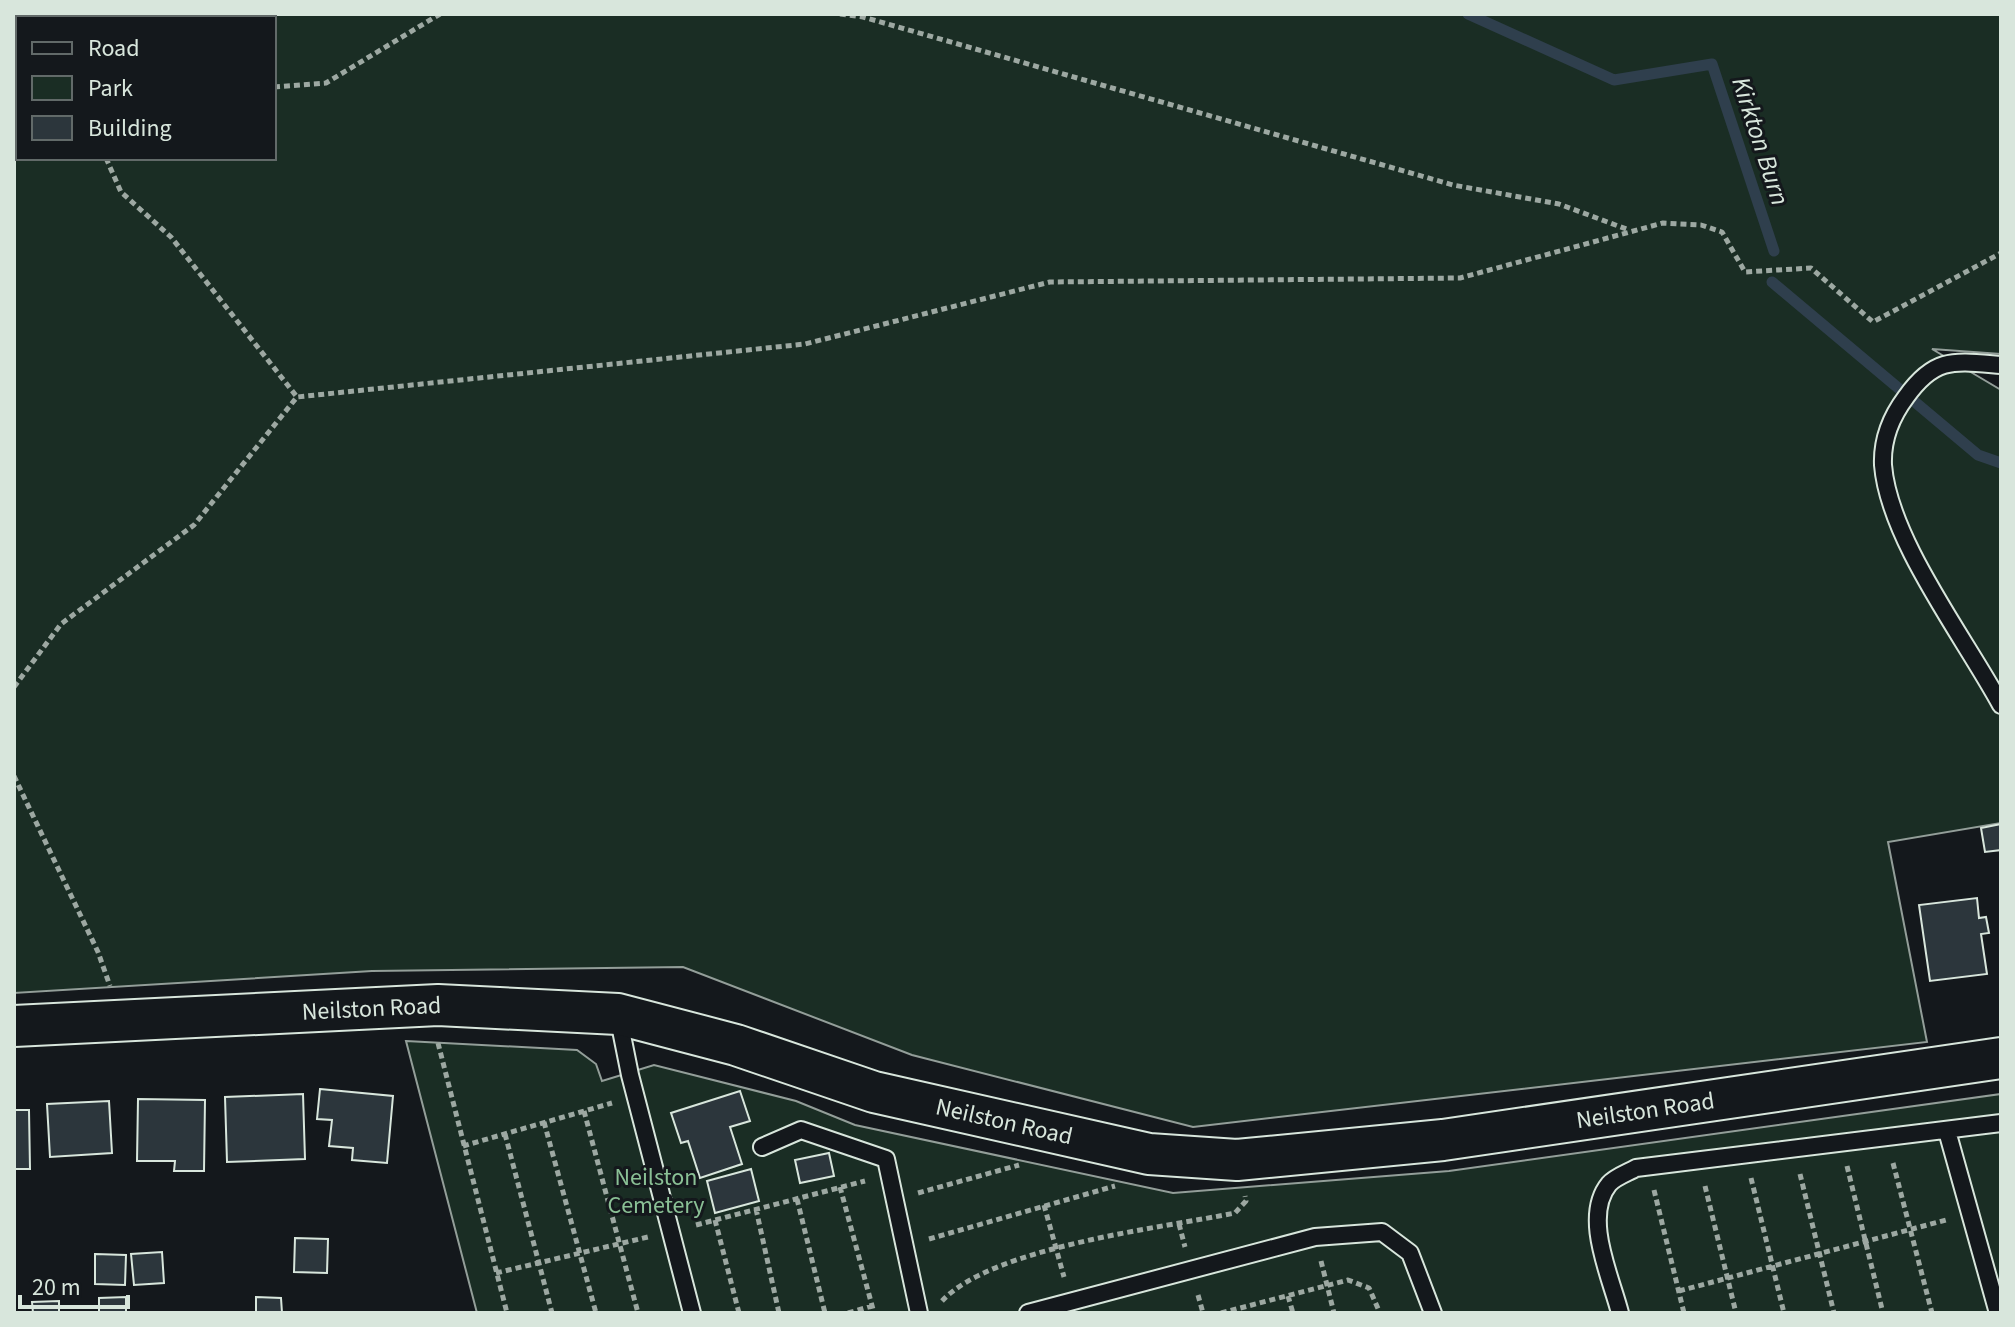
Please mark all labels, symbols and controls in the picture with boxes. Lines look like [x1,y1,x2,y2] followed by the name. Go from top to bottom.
[16,16,276,160] legend
[88,31,140,66] text: Road
[88,71,133,106] text: Park
[1722,72,1799,210] water label: Kirkton Burn
[88,111,172,146] text: Building
[301,988,442,1030] street label: Neilston Road
[1574,1083,1717,1138] street label: Neilston Road
[932,1089,1076,1154] street label: Neilston Road
[608,1160,705,1223] park label: Neilston Cemetery
[20,1259,128,1309] scale bar
[32,1270,81,1305] text: 20 m

